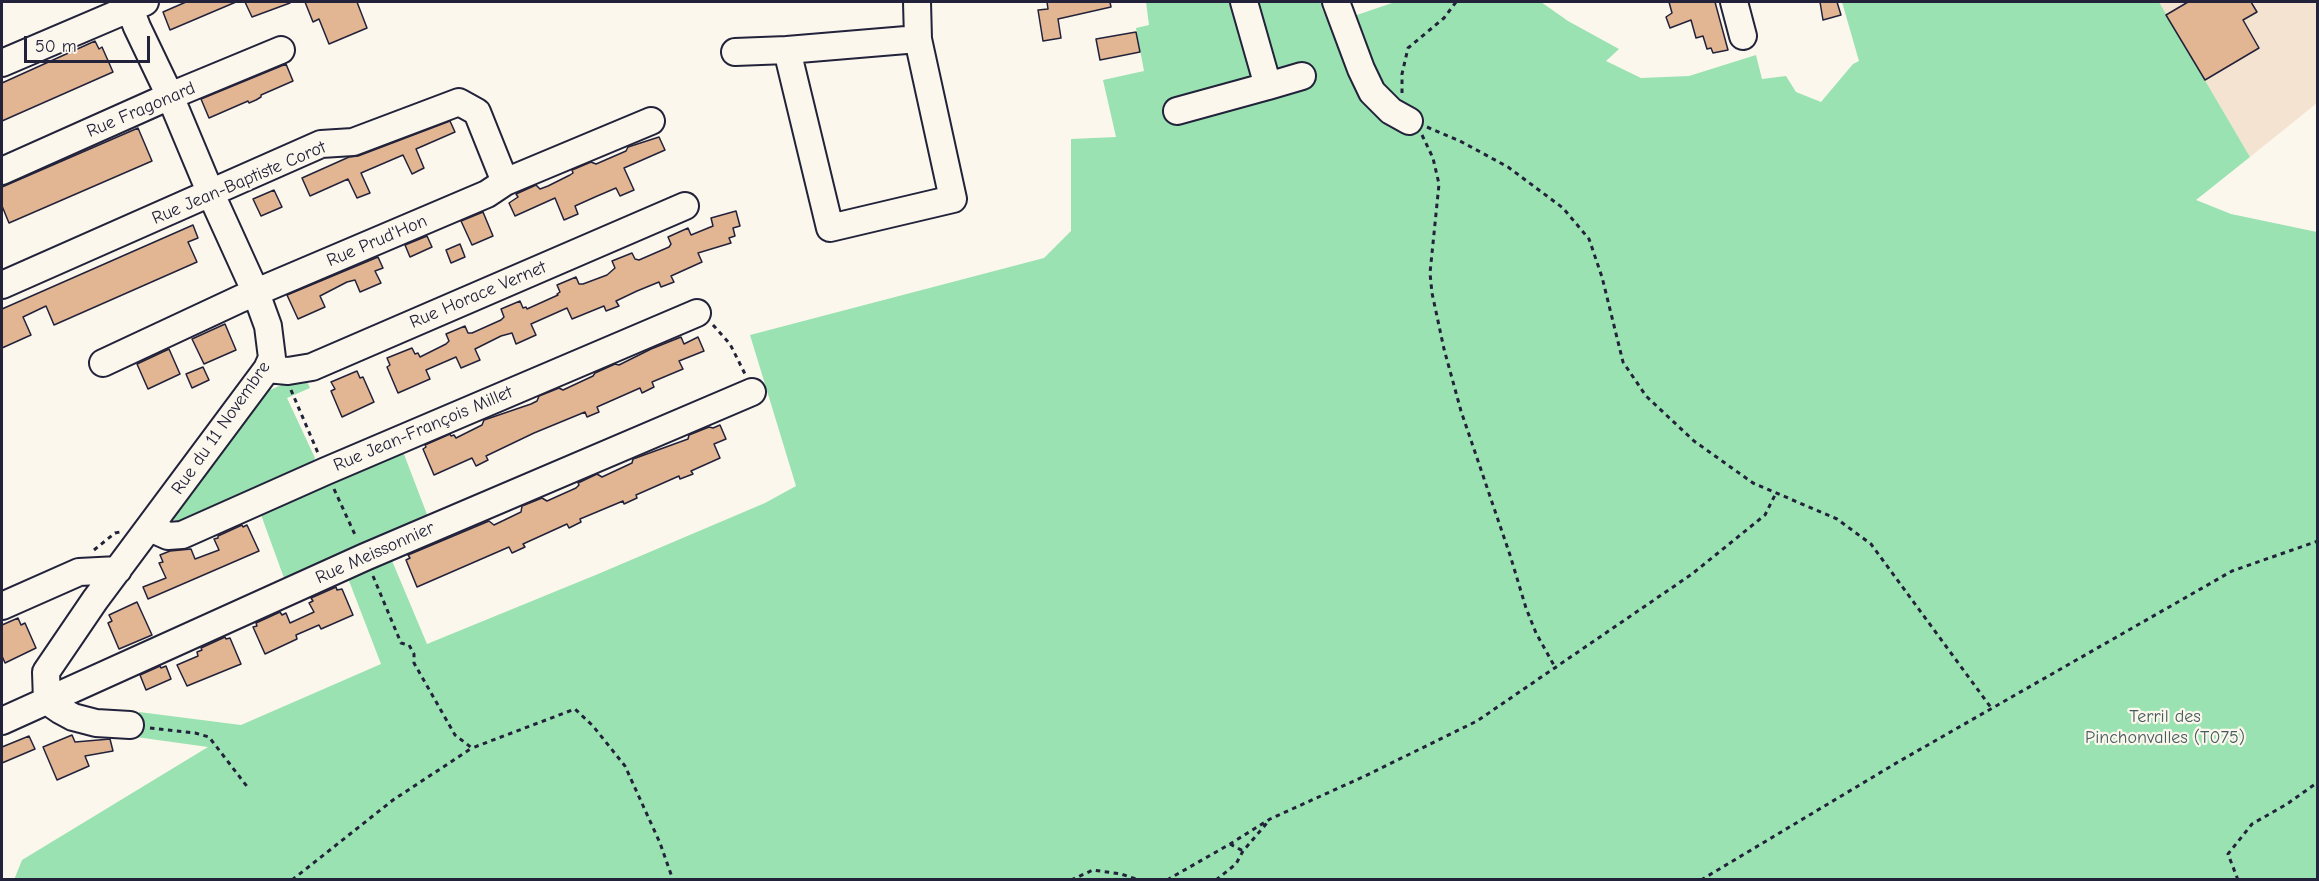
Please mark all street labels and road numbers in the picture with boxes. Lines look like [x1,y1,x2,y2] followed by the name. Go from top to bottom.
[83,77,199,143] street label: Rue Fragonard
[149,137,329,229] street label: Rue Jean-Baptiste Corot
[324,210,430,272] street label: Rue Prud'Hon
[407,257,549,333] street label: Rue Horace Vernet
[167,357,275,499] street label: Rue du 11 Novembre
[330,382,516,476] street label: Rue Jean-François Millet
[312,517,438,589] street label: Rue Meissonnier

